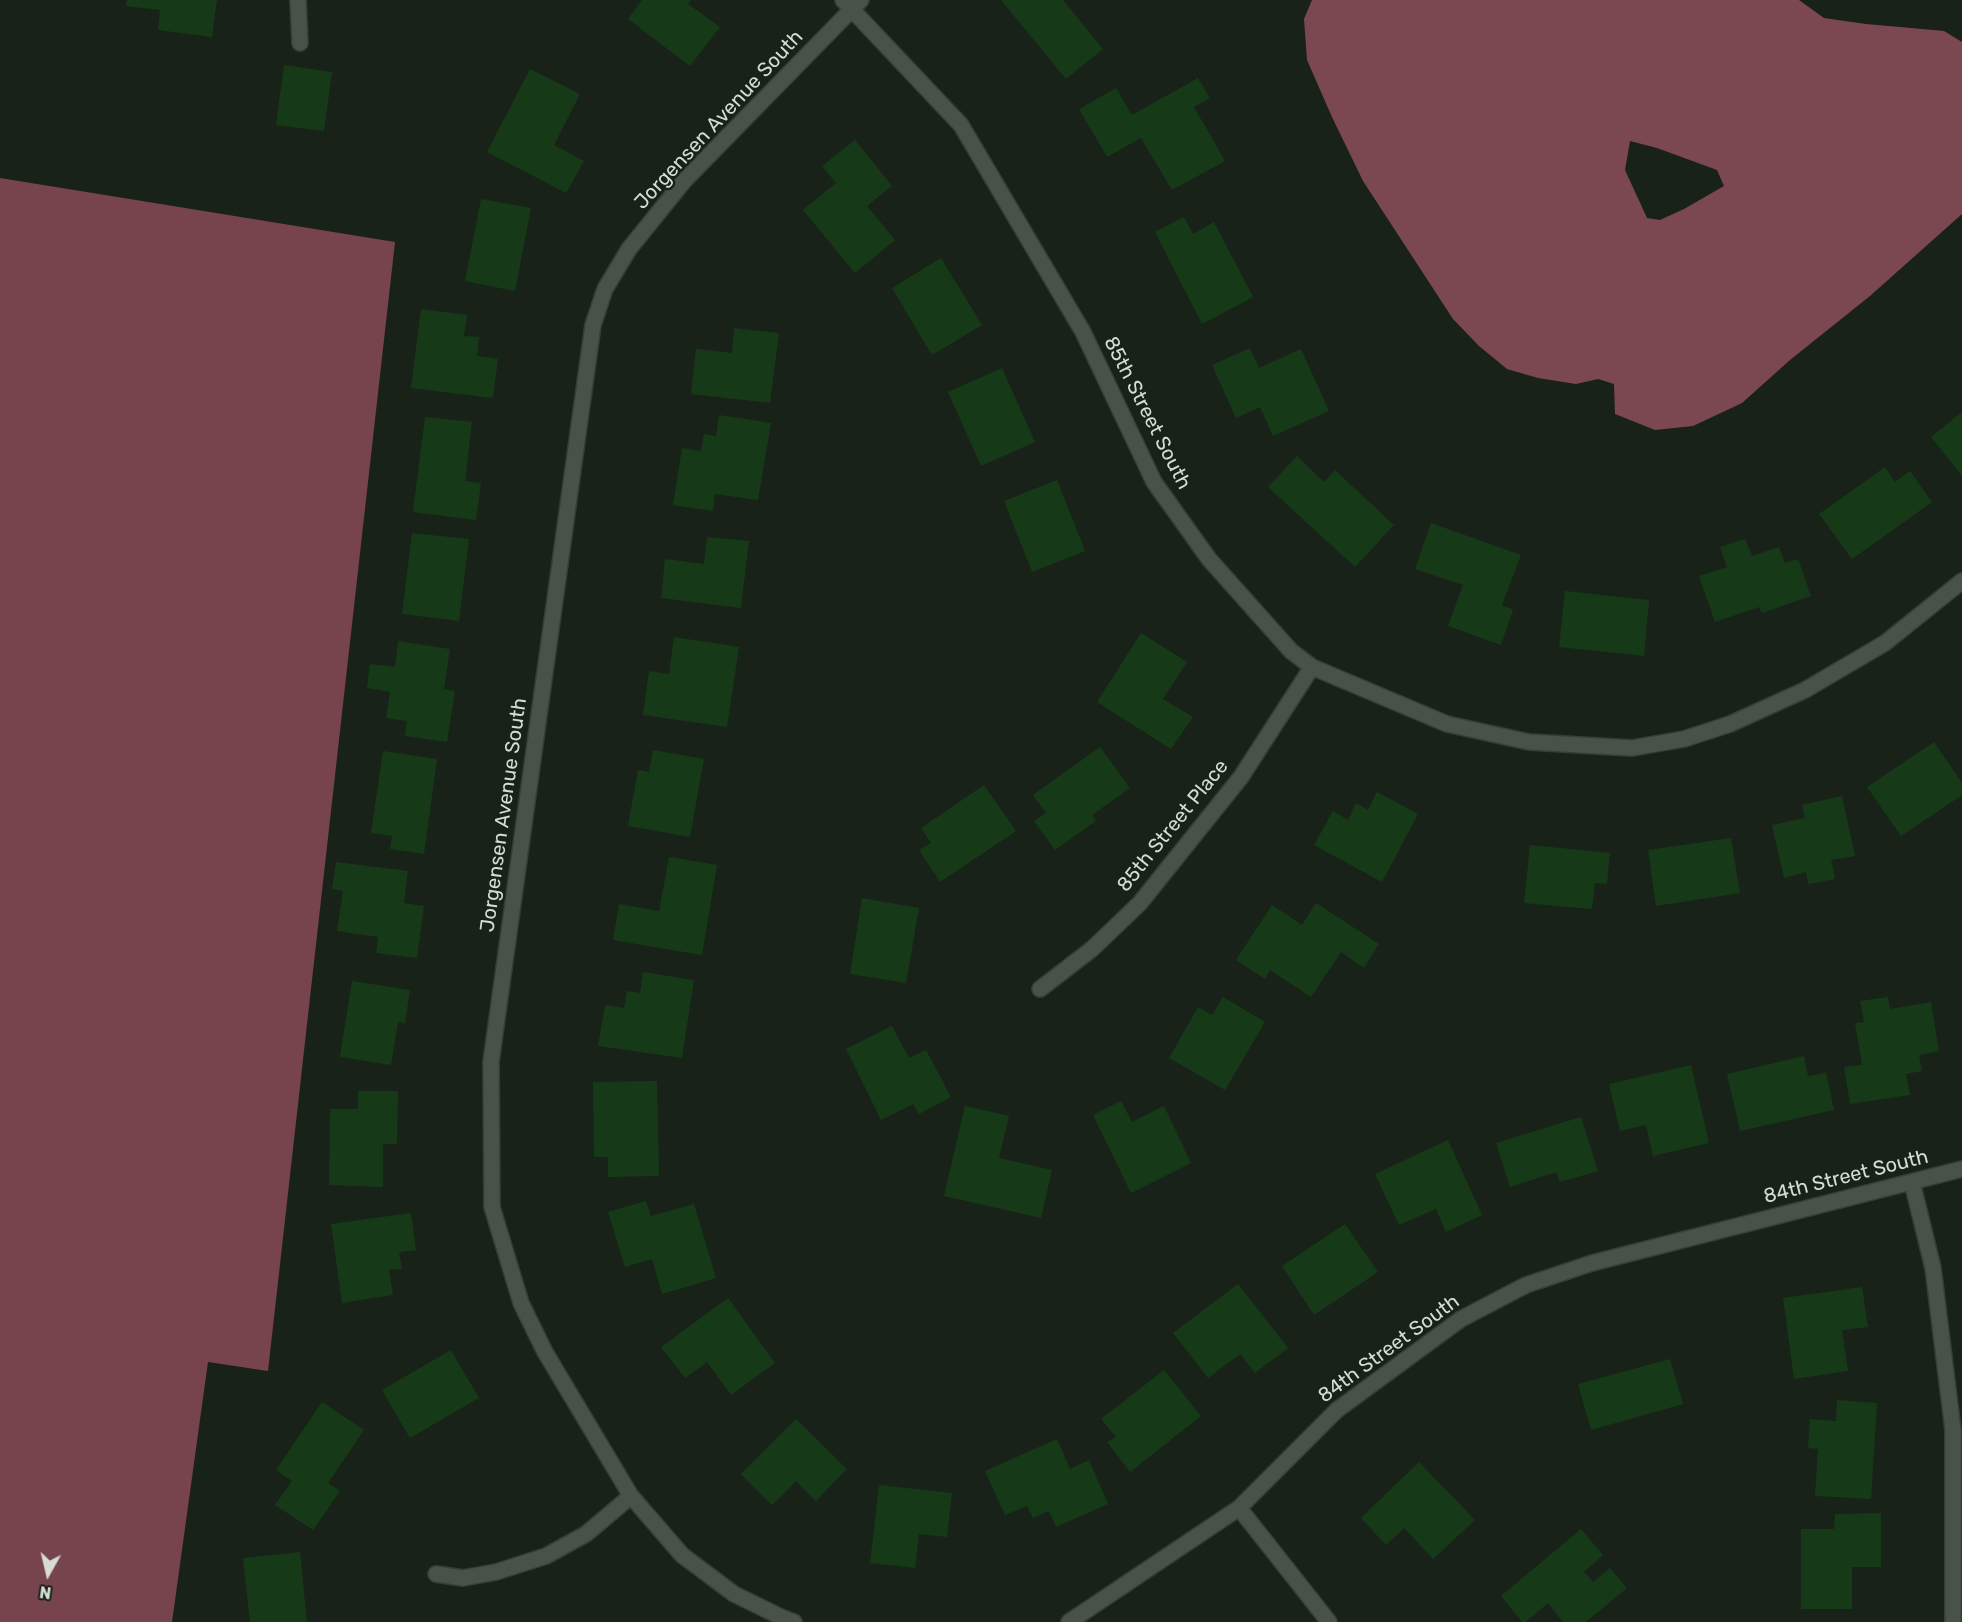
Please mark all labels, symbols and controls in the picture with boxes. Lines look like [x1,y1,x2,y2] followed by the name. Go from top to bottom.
[630,25,808,215] street label: Jorgensen Avenue South
[1098,333,1196,493] street label: 85th Street South
[476,696,532,934] street label: Jorgensen Avenue South
[1112,755,1234,897] street label: 85th Street Place
[1761,1145,1931,1209] street label: 84th Street South
[1314,1290,1464,1408] street label: 84th Street South
[18,1544,78,1604] north arrow
[38,1582,52,1603] text: N

